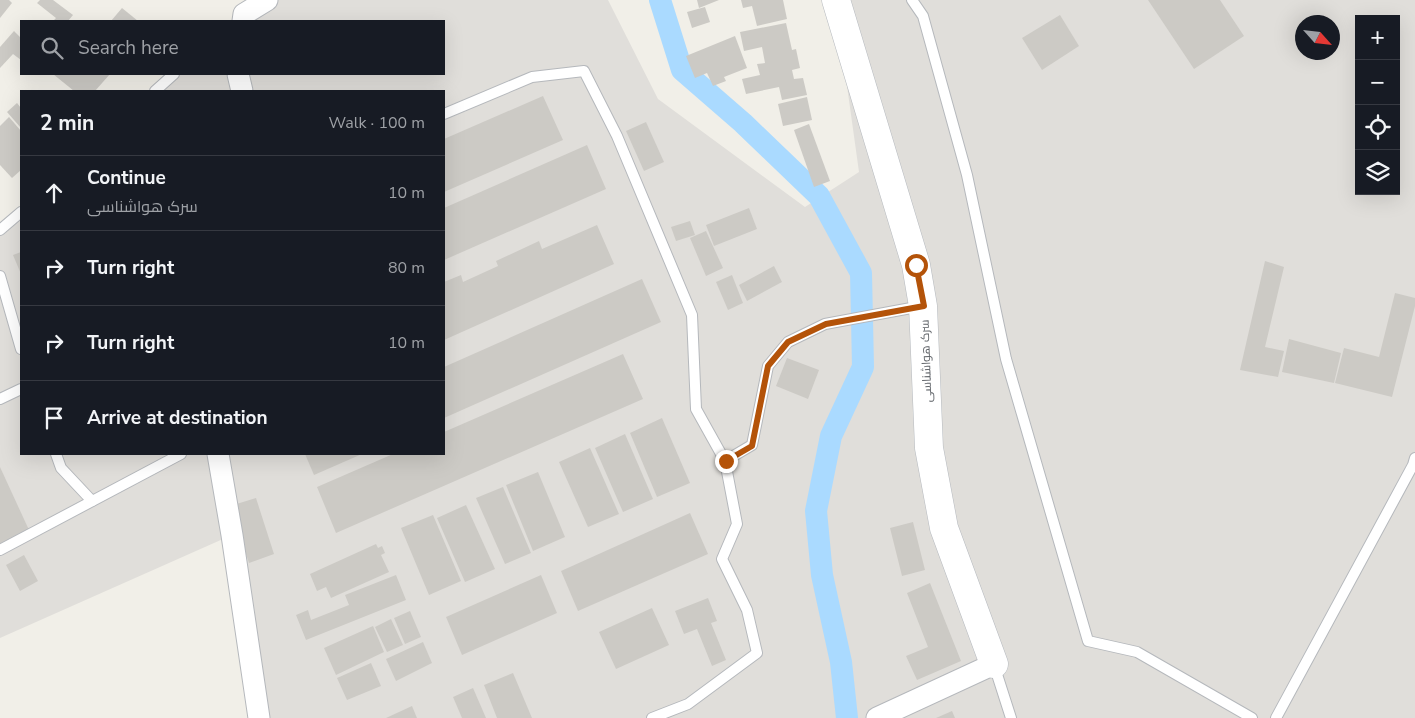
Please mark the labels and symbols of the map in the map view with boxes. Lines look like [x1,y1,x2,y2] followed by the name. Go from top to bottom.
[1295,15,1340,60] north arrow
[905,254,928,277] route start
[917,319,935,403] street label: سرک هواشناسی
[715,450,738,473] route end

